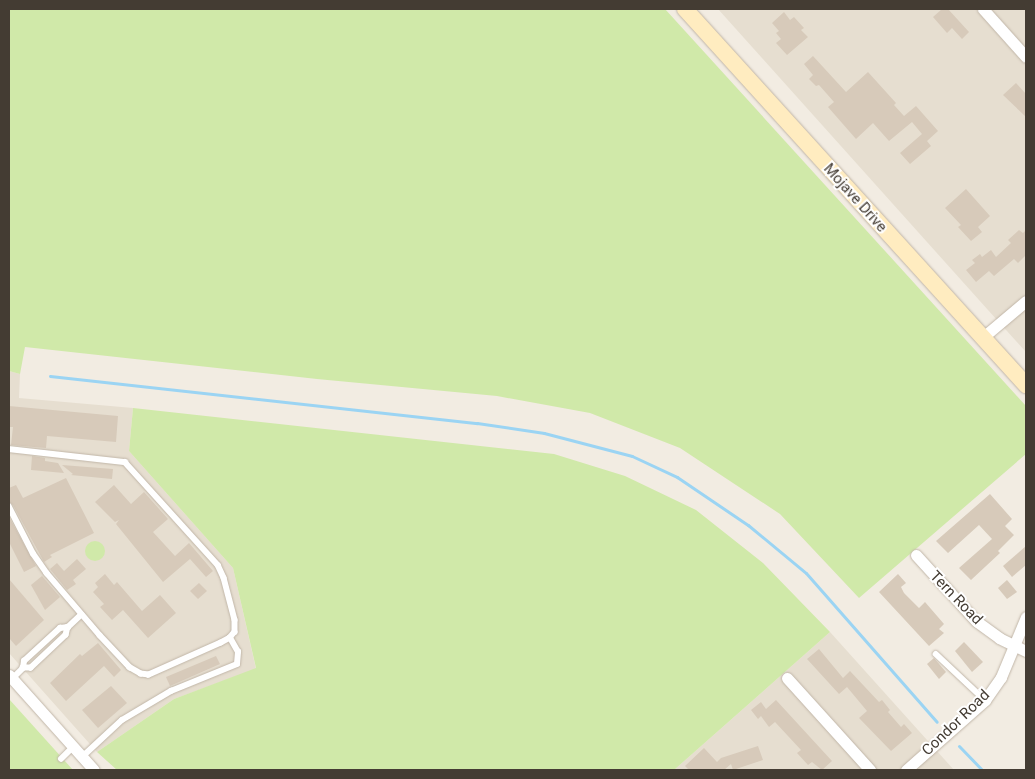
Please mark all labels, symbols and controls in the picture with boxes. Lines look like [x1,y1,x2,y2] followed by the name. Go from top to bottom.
[820,160,890,236] street label: Mojave Drive
[926,567,986,629] street label: Tern Road
[919,686,993,760] street label: Condor Road

